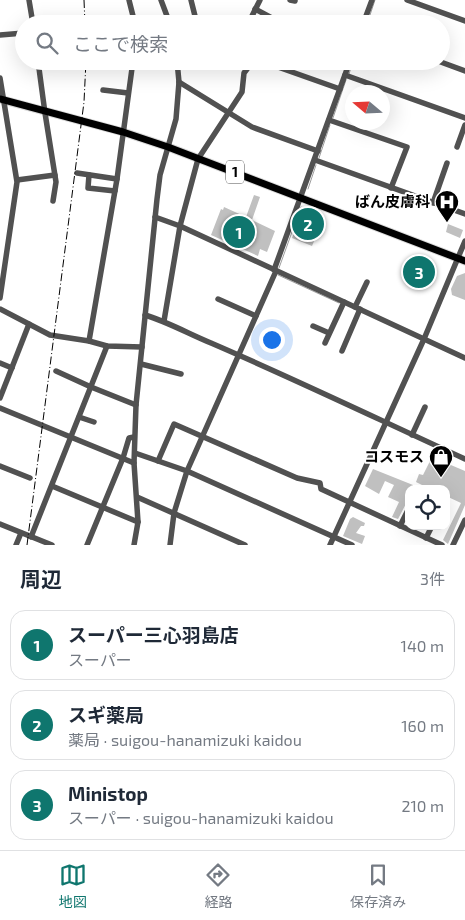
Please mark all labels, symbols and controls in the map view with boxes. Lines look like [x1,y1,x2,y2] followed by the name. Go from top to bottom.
[15,15,450,70] search box
[33,29,61,57] icon: search
[73,32,168,55] text: ここで検索
[345,85,390,130] north arrow
[226,160,244,183] road number: 1
[434,189,460,223] hospital icon: ばん皮膚科
[355,192,430,210] place label: ばん皮膚科
[292,205,324,243] pin: 2
[223,213,255,251] pin: 1
[403,253,435,291] pin: 3
[259,327,285,353] your location
[428,444,454,478] shop icon: コスモス
[364,447,424,465] place label: コスモス
[405,485,450,530] map controls
[405,485,450,530] button: locate
[20,566,62,591] text: 周辺
[420,569,445,588] text: 3件
[68,623,239,646] text: スーパー三心羽島店
[34,636,40,655] text: 1
[401,636,444,655] text: 140 m
[68,650,132,669] text: スーパー
[68,703,144,726] text: スギ薬局
[32,716,42,735] text: 2
[401,716,444,735] text: 160 m
[68,730,302,749] text: 薬局 · suigou-hanamizuki kaidou
[68,782,148,805] text: Ministop
[32,796,42,815] text: 3
[401,796,444,815] text: 210 m
[68,808,334,827] text: スーパー · suigou-hanamizuki kaidou
[59,861,87,911] tab: 地図
[204,861,232,911] tab: 経路
[350,861,406,911] tab: 保存済み

